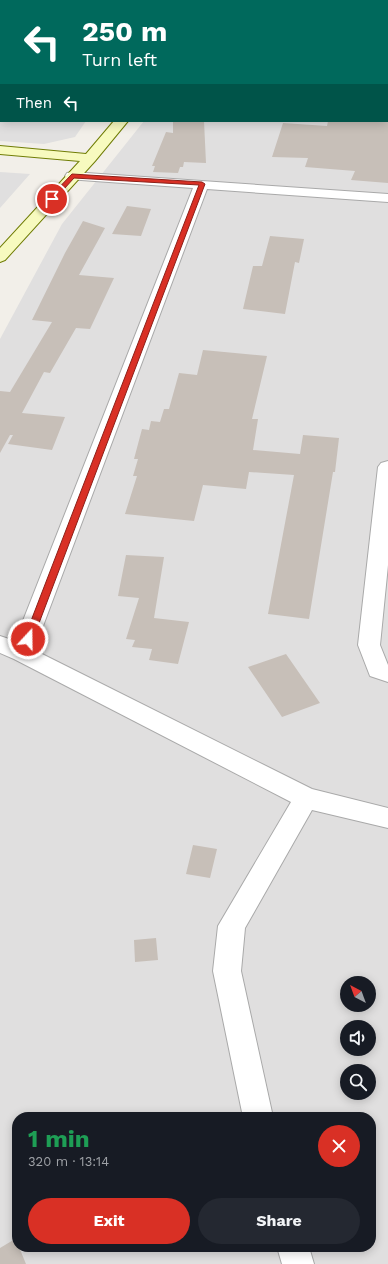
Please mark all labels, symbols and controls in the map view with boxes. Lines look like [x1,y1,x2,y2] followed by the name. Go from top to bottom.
[82,15,167,48] text: 250 m
[16,16,68,68] icon: left
[82,49,157,70] text: Turn left
[60,92,82,114] icon: left
[16,94,52,112] text: Then
[35,182,69,216] pin
[41,188,63,210] icon: arrive
[7.0,618,49.0,660] position arrow
[340,976,376,1012] north arrow
[340,976,376,1100] map controls
[340,1020,376,1056] button: sound
[340,1064,376,1100] button: search
[28,1125,90,1153] text: 1 min
[318,1125,360,1167] button: close
[28,1154,109,1169] text: 320 m · 13:14
[28,1198,190,1244] button: Exit
[198,1198,360,1244] button: Share

